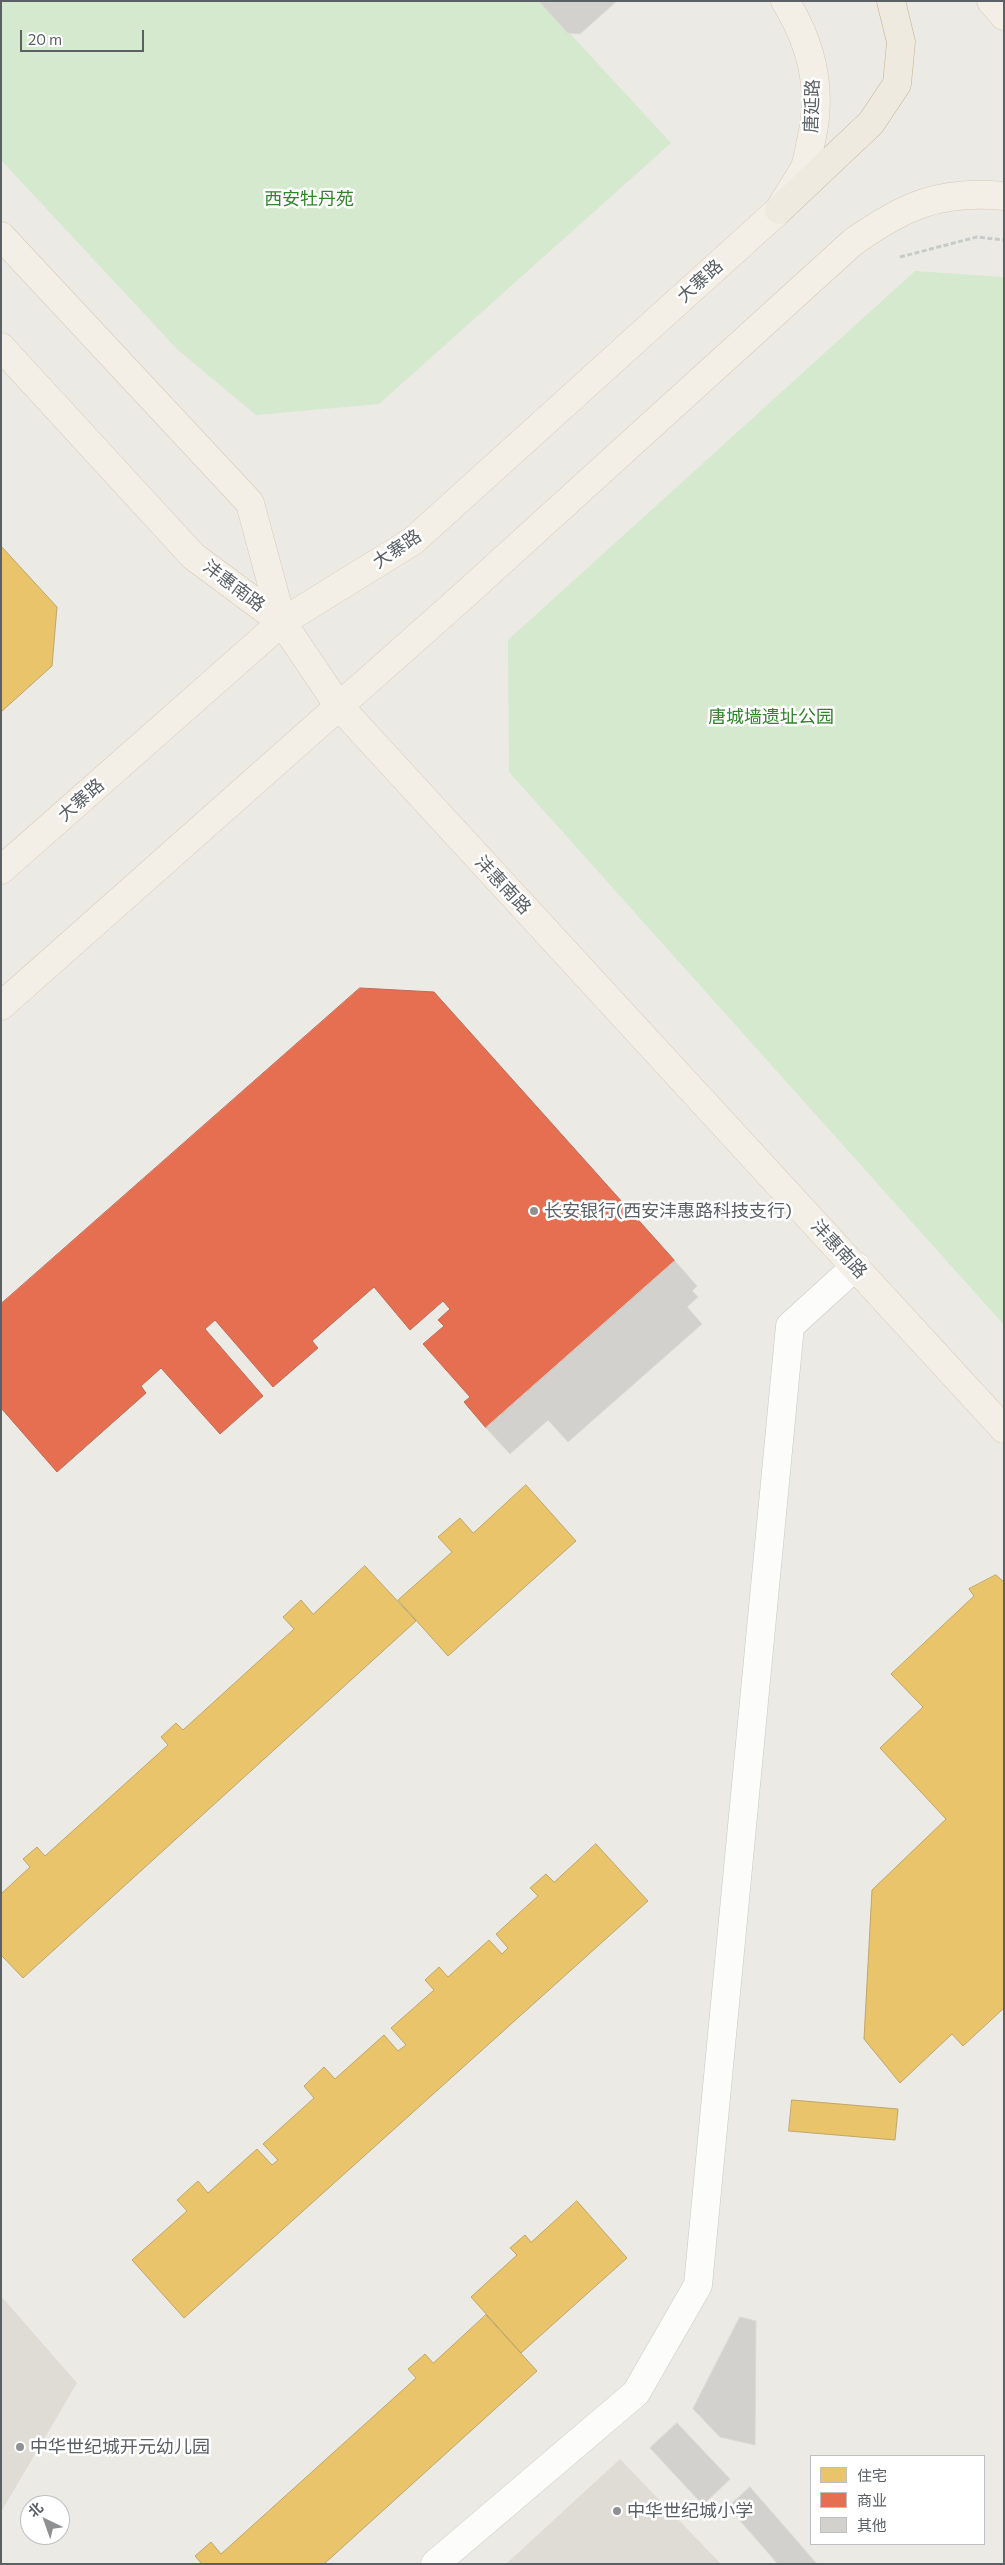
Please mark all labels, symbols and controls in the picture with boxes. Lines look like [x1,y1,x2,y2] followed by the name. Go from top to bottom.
[22,20,146,52] scale bar
[28,30,62,48] text: 20 m
[800,79,824,133] street label: 唐延路
[264,188,354,210] park label: 西安牡丹苑
[673,255,727,307] street label: 大寨路
[369,525,425,573] street label: 大寨路
[199,556,269,616] street label: 沣惠南路
[708,706,834,728] park label: 唐城墙遗址公园
[54,774,108,826] street label: 大寨路
[471,851,535,919] street label: 沣惠南路
[544,1200,792,1222] place label: 长安银行(西安沣惠路科技支行)
[528,1205,540,1217] marker: 长安银行(西安沣惠路科技支行)
[807,1215,871,1283] street label: 沣惠南路
[30,2436,210,2458] place label: 中华世纪城开元幼儿园
[14,2441,26,2453] marker: 中华世纪城开元幼儿园
[810,2455,985,2545] legend
[857,2466,887,2484] text: 住宅
[857,2491,887,2509] text: 商业
[20,2495,70,2545] north arrow
[24,2498,46,2520] text: 北
[627,2500,753,2522] place label: 中华世纪城小学
[611,2505,623,2517] marker: 中华世纪城小学
[857,2516,887,2534] text: 其他

